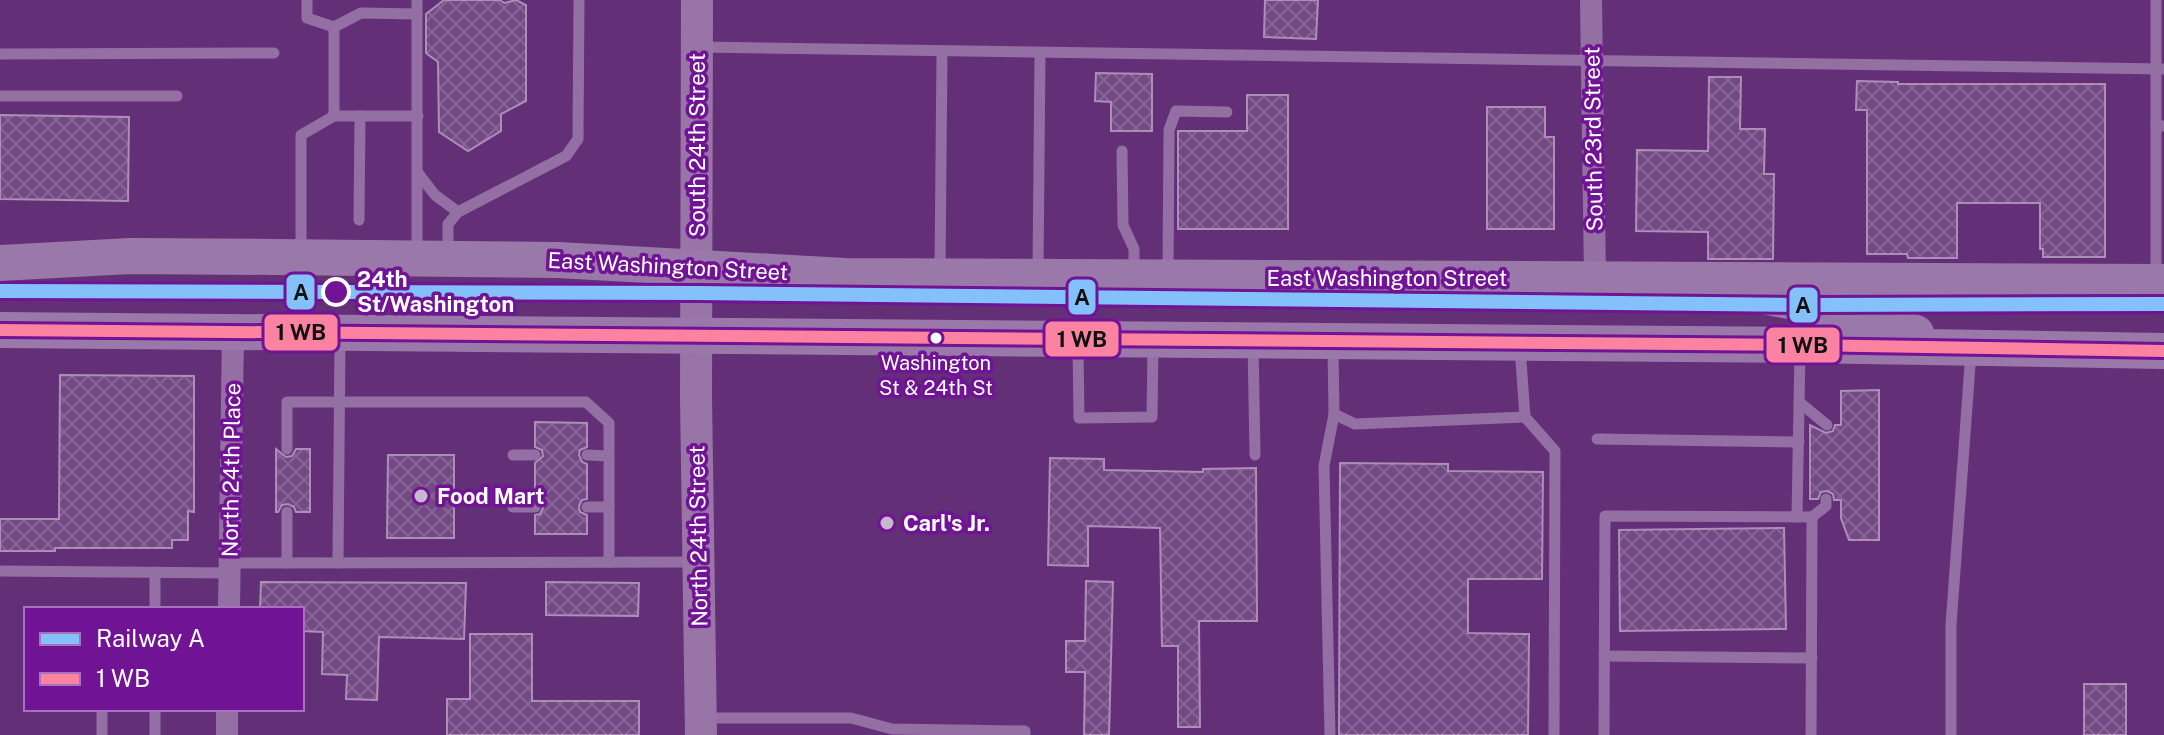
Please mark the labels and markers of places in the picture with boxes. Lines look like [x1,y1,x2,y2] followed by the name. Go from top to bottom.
[357,266,514,317] place label: 24th St/Washington
[322,278,350,306] marker: 24th St/Washington
[928,330,944,346] marker: Washington St & 24th St
[879,351,993,400] place label: Washington St & 24th St
[437,483,544,509] place label: Food Mart
[412,487,430,505] marker: Food Mart
[903,510,990,536] place label: Carl's Jr.
[878,514,896,532] marker: Carl's Jr.

